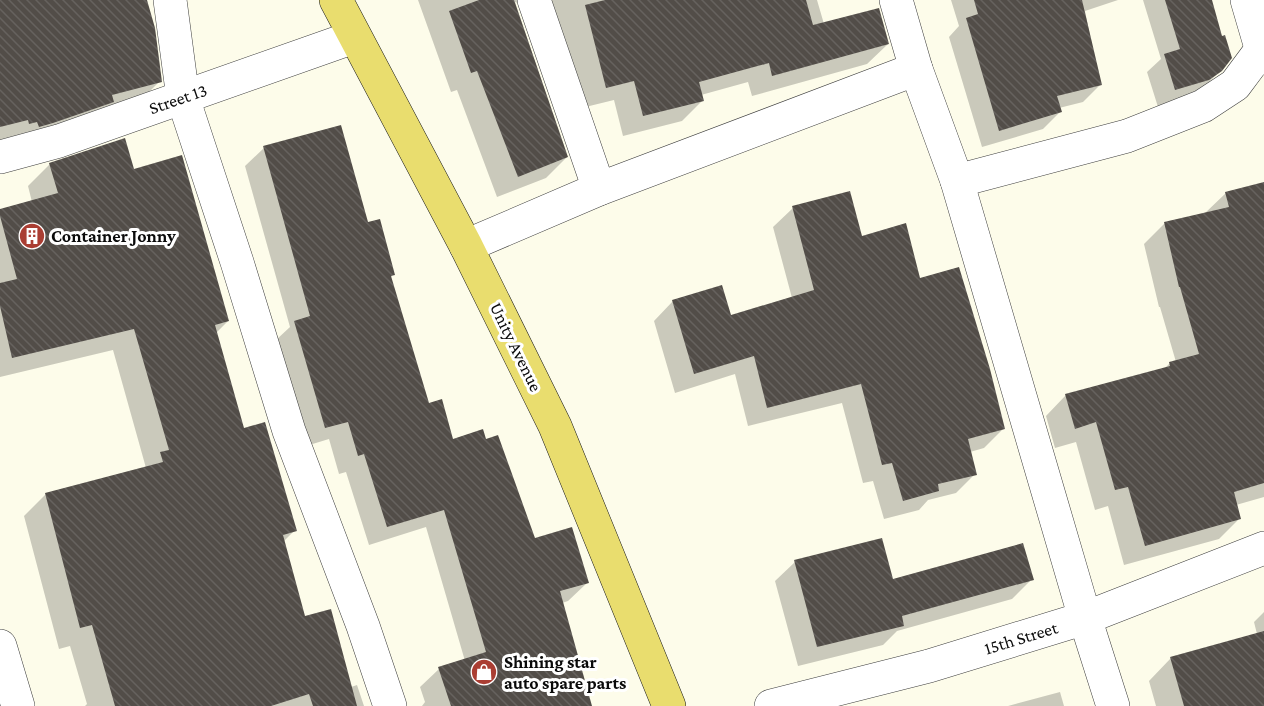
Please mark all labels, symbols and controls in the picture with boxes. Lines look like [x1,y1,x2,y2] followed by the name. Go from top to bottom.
[146,80,210,118] street label: Street 13
[17,221,47,251] building icon: Container Jonny
[51,226,176,246] place label: Container Jonny
[486,299,546,395] street label: Unity Avenue
[982,617,1061,659] street label: 15th Street
[504,652,626,693] place label: Shining star auto spare parts
[469,657,499,687] shop icon: Shining star auto spare parts

